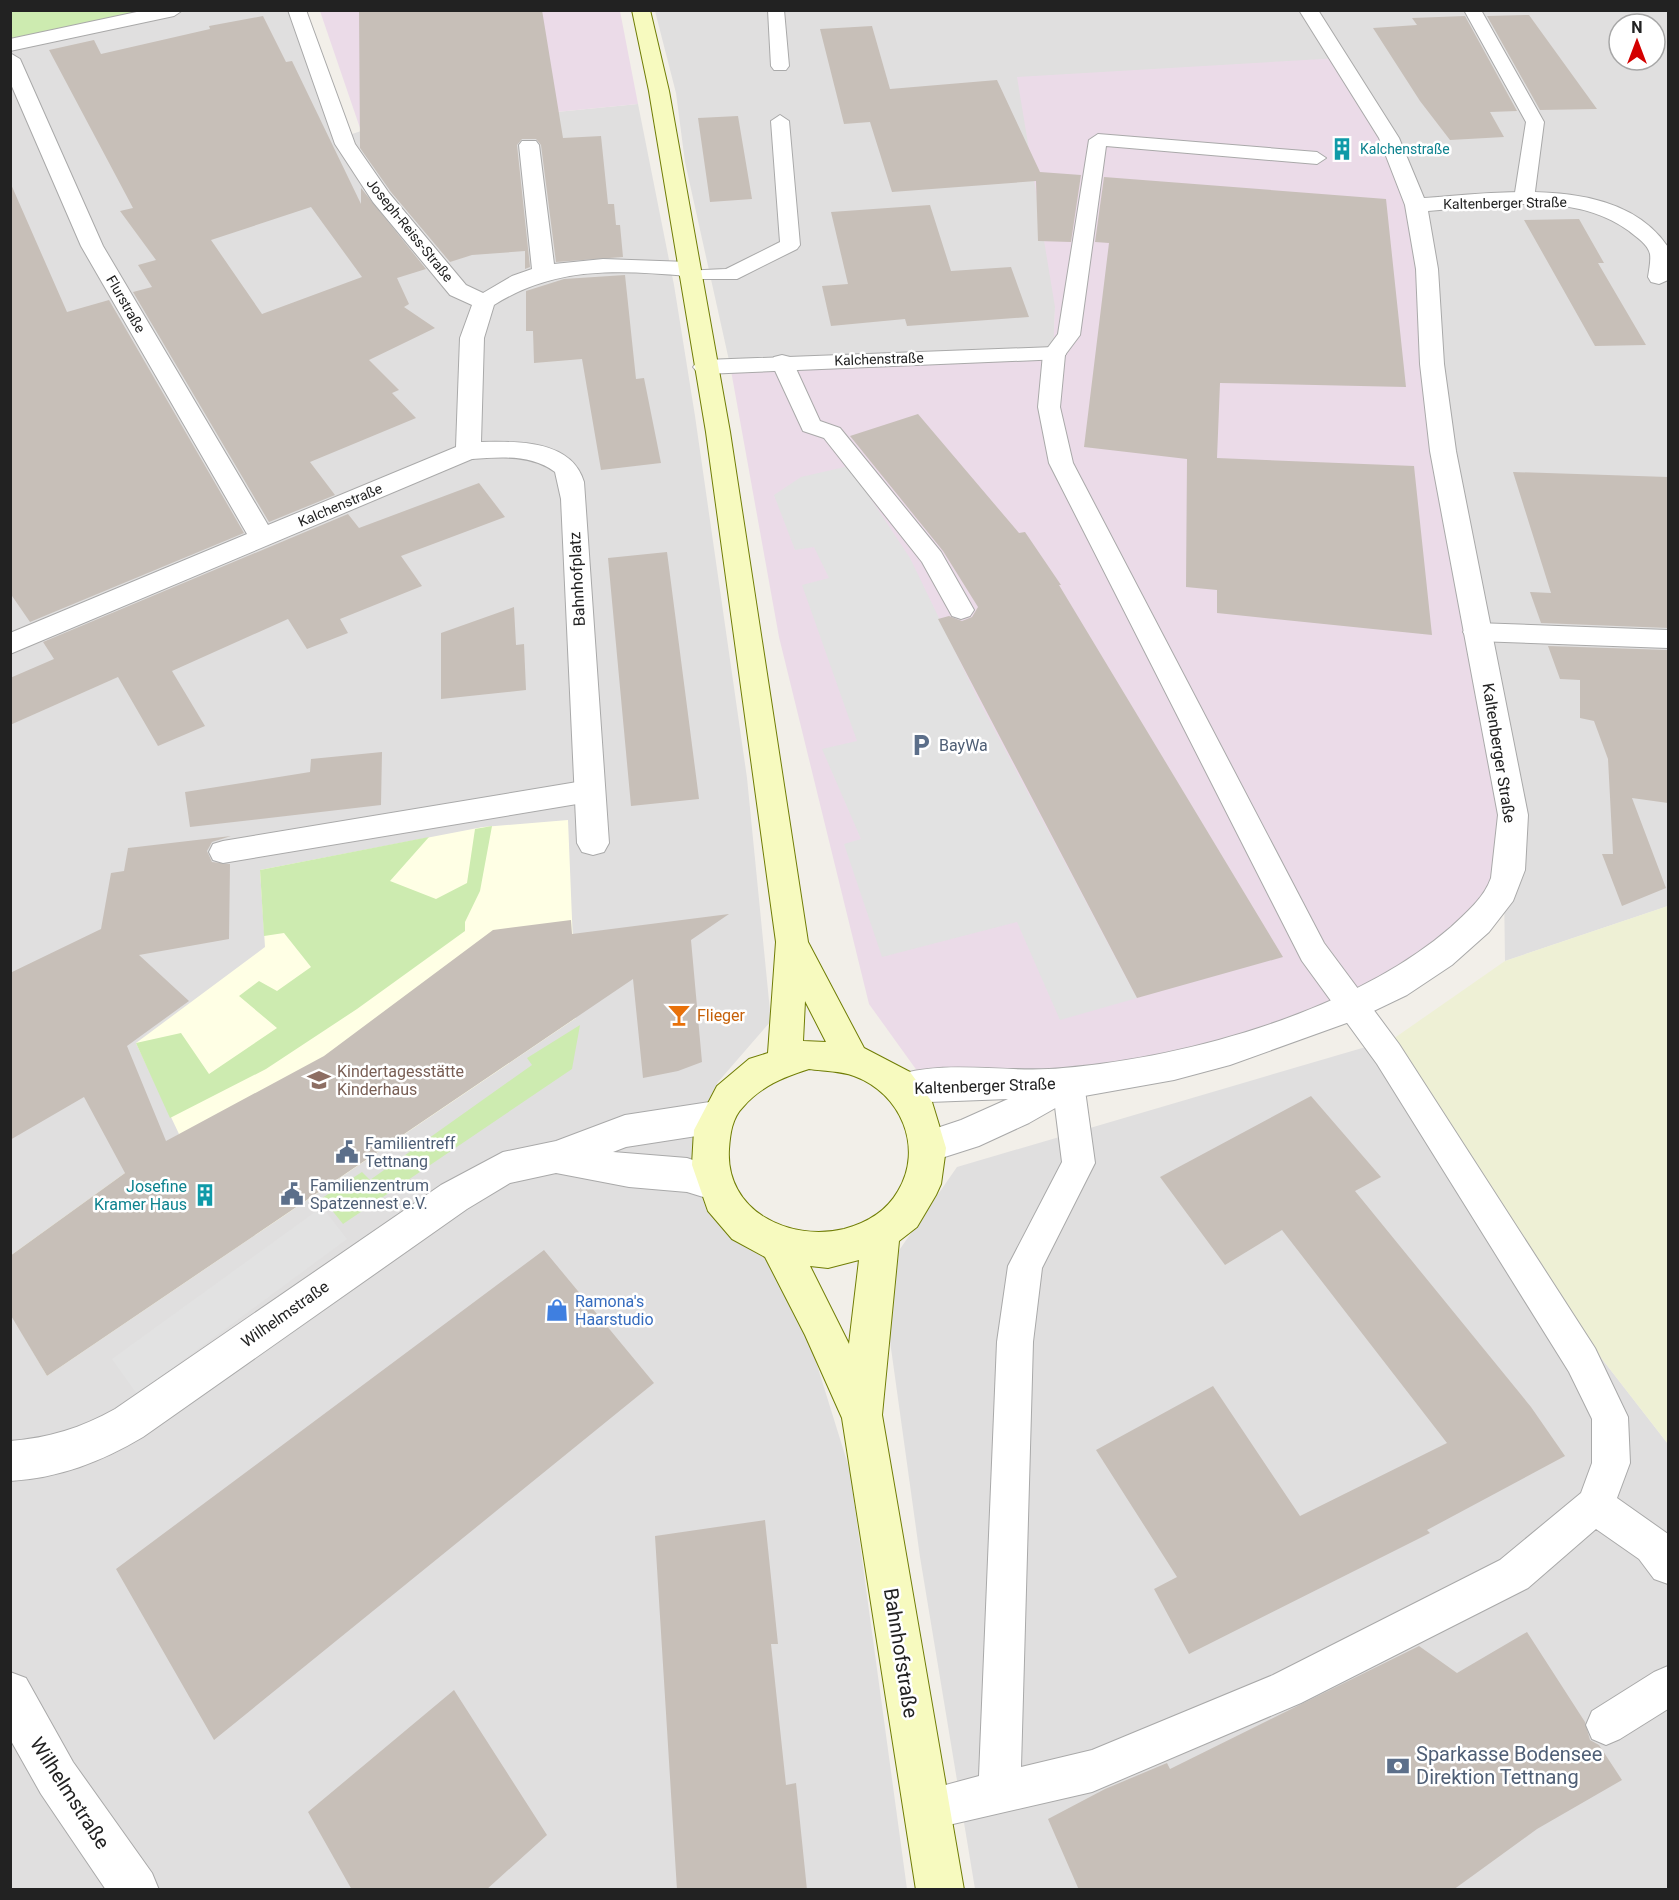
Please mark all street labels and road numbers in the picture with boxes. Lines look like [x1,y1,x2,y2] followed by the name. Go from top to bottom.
[363,175,457,285] street label: Joseph-Reiss-Straße
[1443,194,1567,212] street label: Kaltenberger Straße
[103,273,149,335] street label: Flurstraße
[834,349,924,369] street label: Kalchenstraße
[296,480,384,530] street label: Kalchenstraße
[565,531,589,627] street label: Bahnhofplatz
[1479,682,1519,824] street label: Kaltenberger Straße
[914,1074,1056,1098] street label: Kaltenberger Straße
[238,1277,332,1351] street label: Wilhelmstraße
[879,1586,923,1720] street label: Bahnhofstraße
[25,1733,115,1853] street label: Wilhelmstraße

